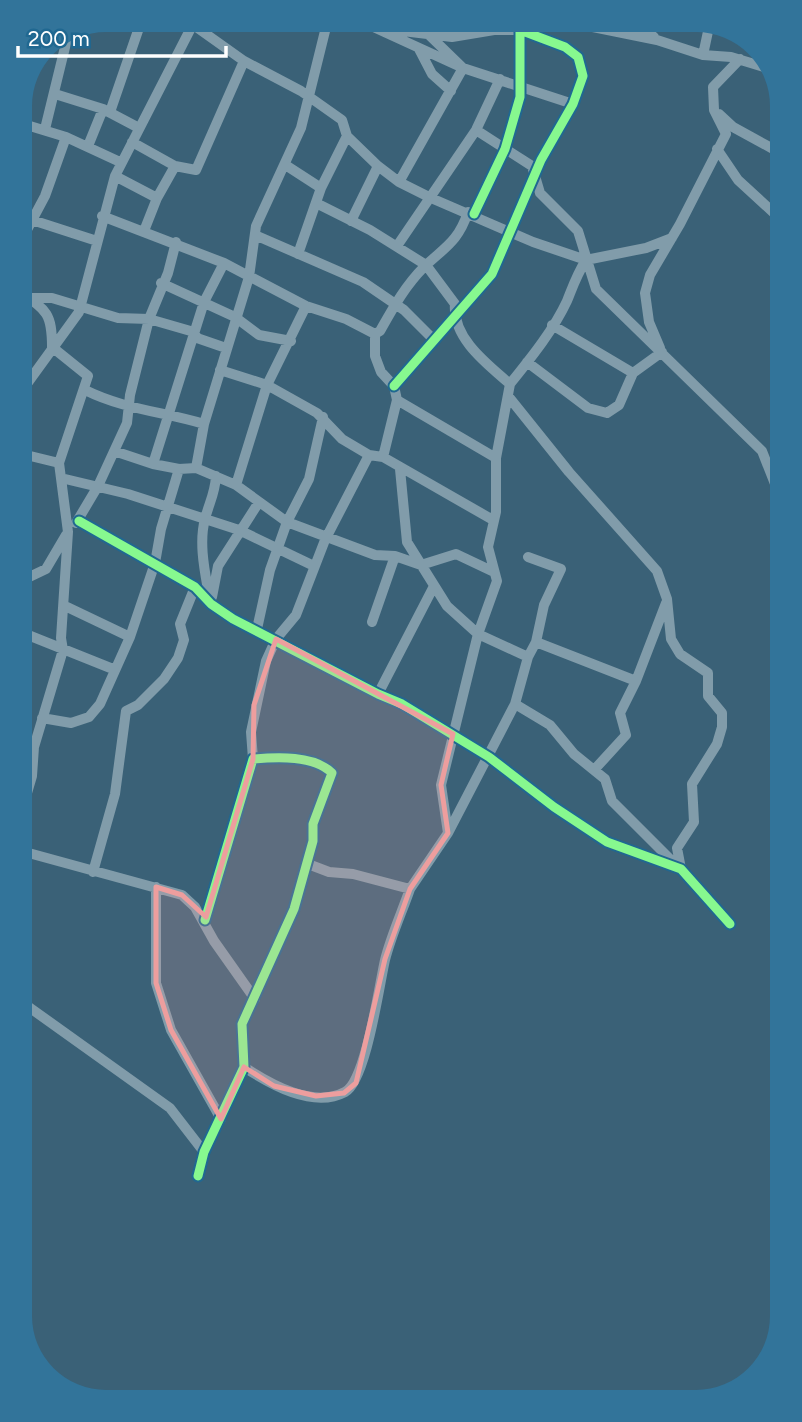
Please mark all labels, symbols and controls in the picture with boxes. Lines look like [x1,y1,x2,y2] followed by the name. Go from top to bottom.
[18,14,226,58] scale bar
[28,26,90,51] text: 200 m

